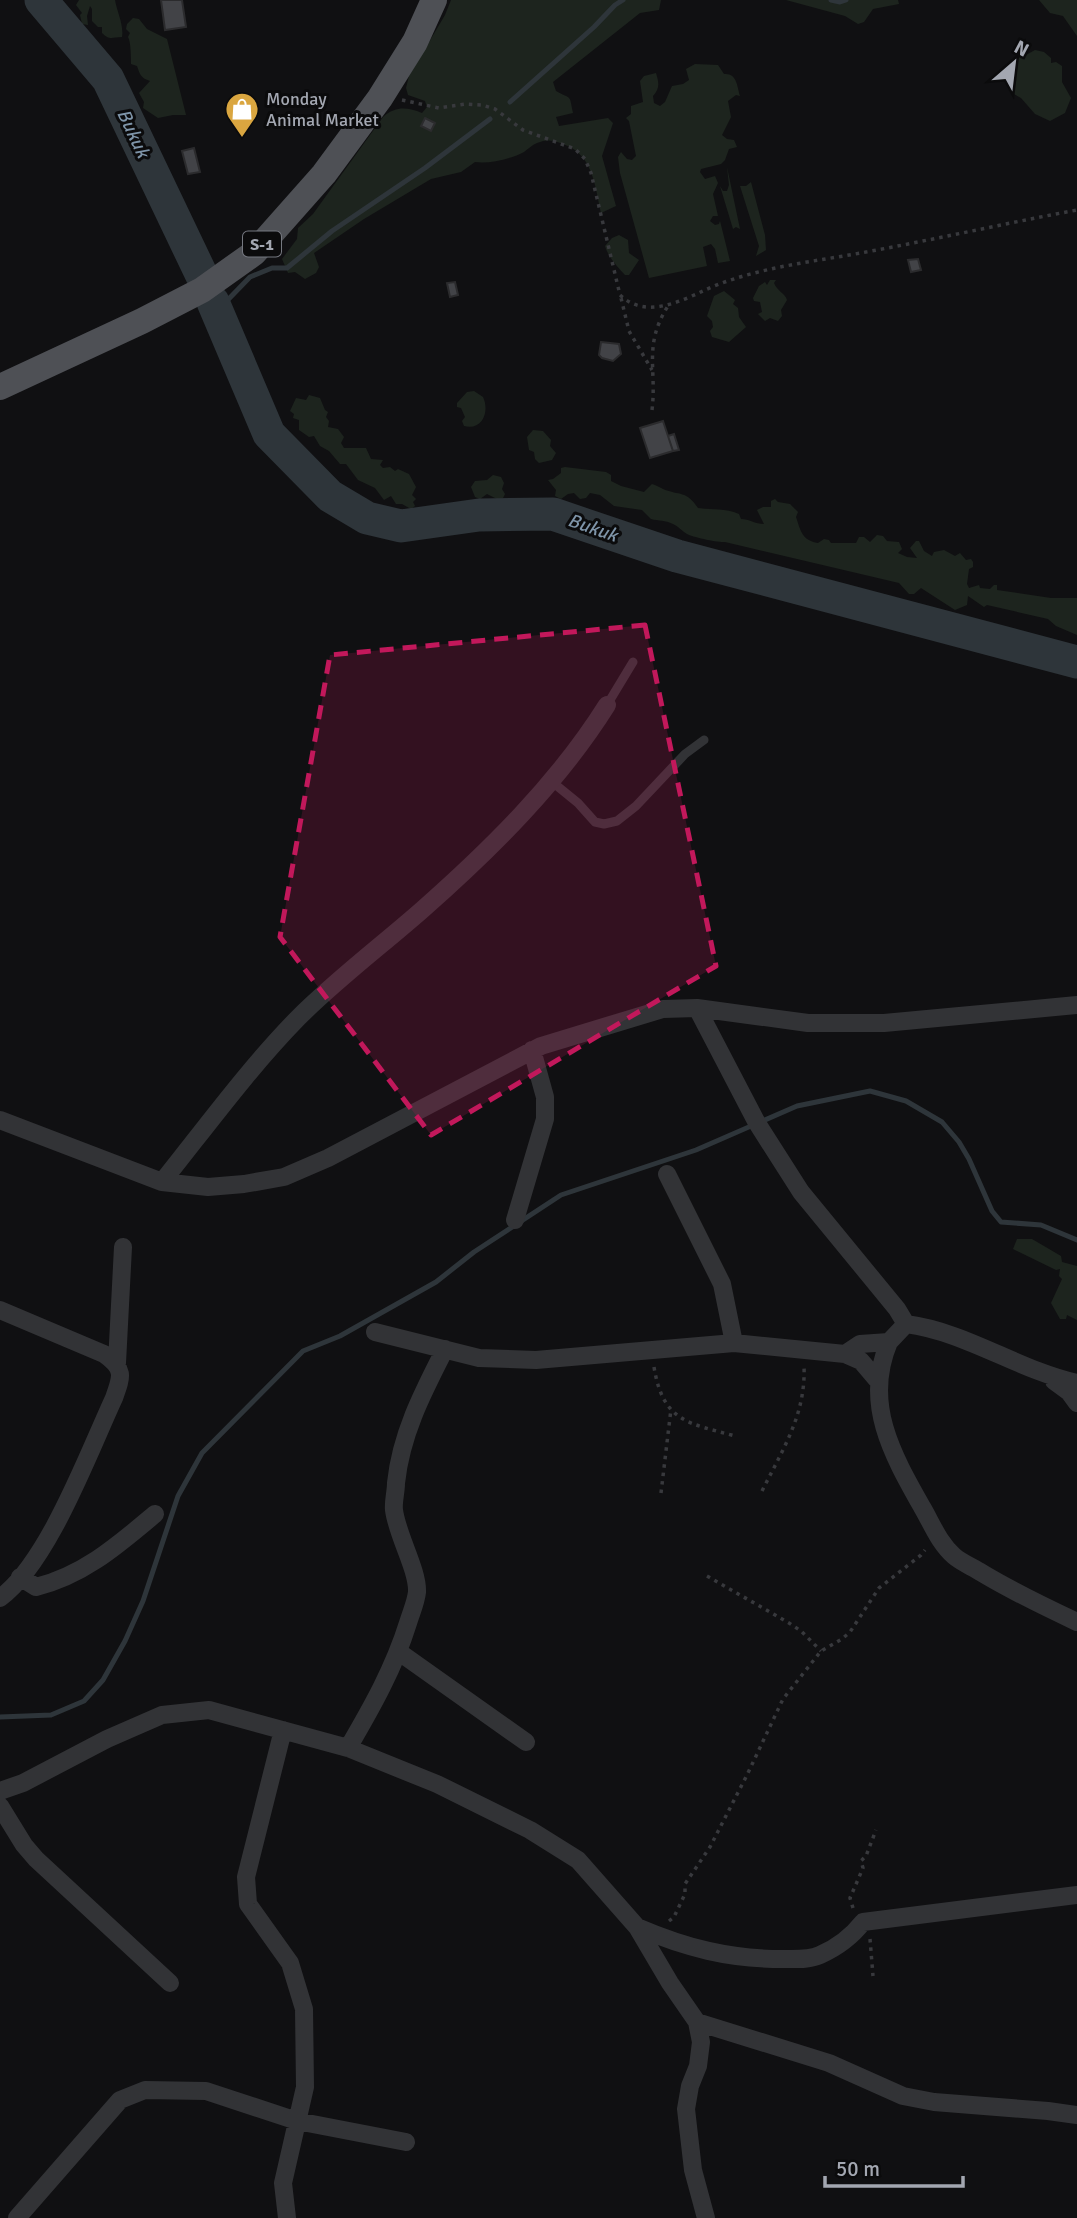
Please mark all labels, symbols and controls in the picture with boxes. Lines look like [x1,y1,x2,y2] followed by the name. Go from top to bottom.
[979,28,1049,98] north arrow
[1010,35,1033,63] text: N
[266,88,379,131] place label: Monday Animal Market
[223,90,261,139] shop icon: Monday Animal Market
[111,105,155,163] water label: Bukuk
[243,232,281,256] road number: S-1
[565,508,622,548] water label: Bukuk
[825,2144,963,2188] scale bar
[836,2156,880,2182] text: 50 m

